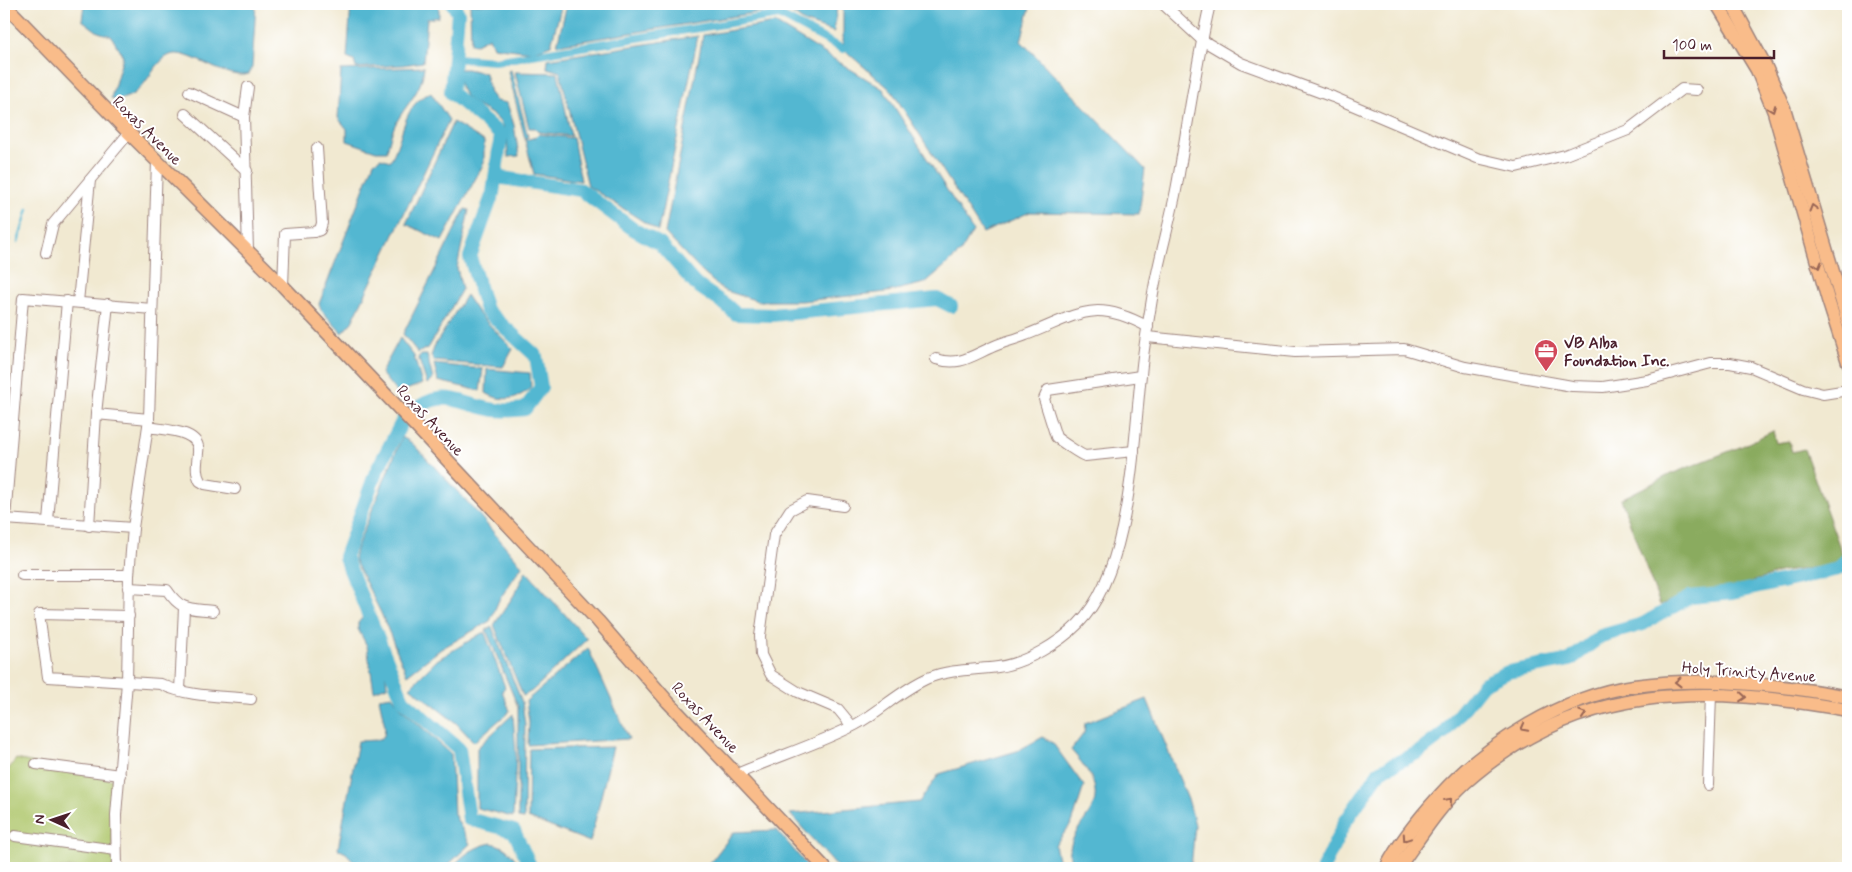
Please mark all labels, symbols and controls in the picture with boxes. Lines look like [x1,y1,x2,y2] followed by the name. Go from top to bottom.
[1664,28,1774,60] scale bar
[1672,36,1712,56] text: 100 m
[108,92,187,171] street label: Roxas Avenue
[1766,104,1776,112] one-way arrow
[1809,205,1819,213] one-way arrow
[1812,260,1823,269] one-way arrow
[1564,333,1669,372] place label: VB Alba Foundation Inc.
[1533,338,1559,372] office icon: VB Alba Foundation Inc.
[391,381,469,462] street label: Roxas Avenue
[1681,657,1817,688] street label: Holy Trinity Avenue
[1674,677,1682,687] one-way arrow
[666,678,744,759] street label: Roxas Avenue
[1739,691,1747,702] one-way arrow
[1578,709,1587,719] one-way arrow
[1521,722,1530,732] one-way arrow
[28,794,78,844] north arrow
[1443,798,1452,807] one-way arrow
[31,814,49,825] text: N
[1403,832,1412,841] one-way arrow

